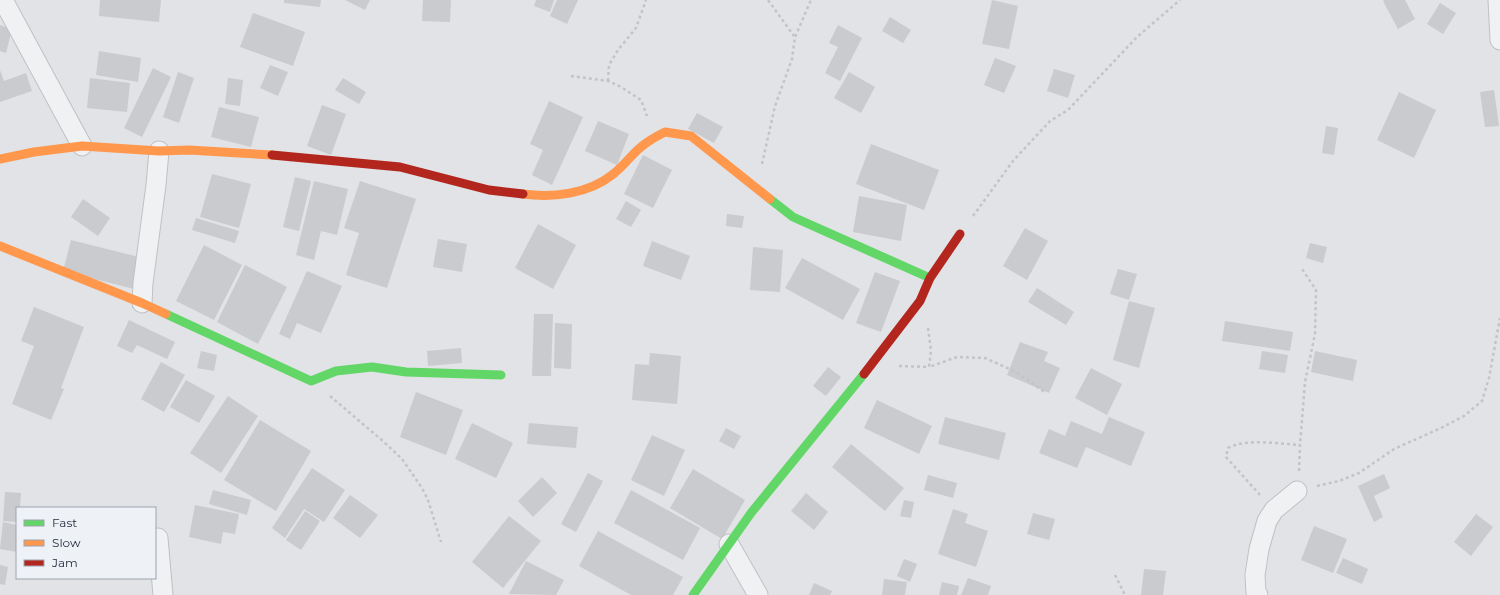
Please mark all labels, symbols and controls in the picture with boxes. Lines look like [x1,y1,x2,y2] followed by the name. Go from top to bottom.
[16,507,156,579] legend
[52,515,77,530] text: Fast
[52,535,81,550] text: Slow
[51,555,78,570] text: Jam

